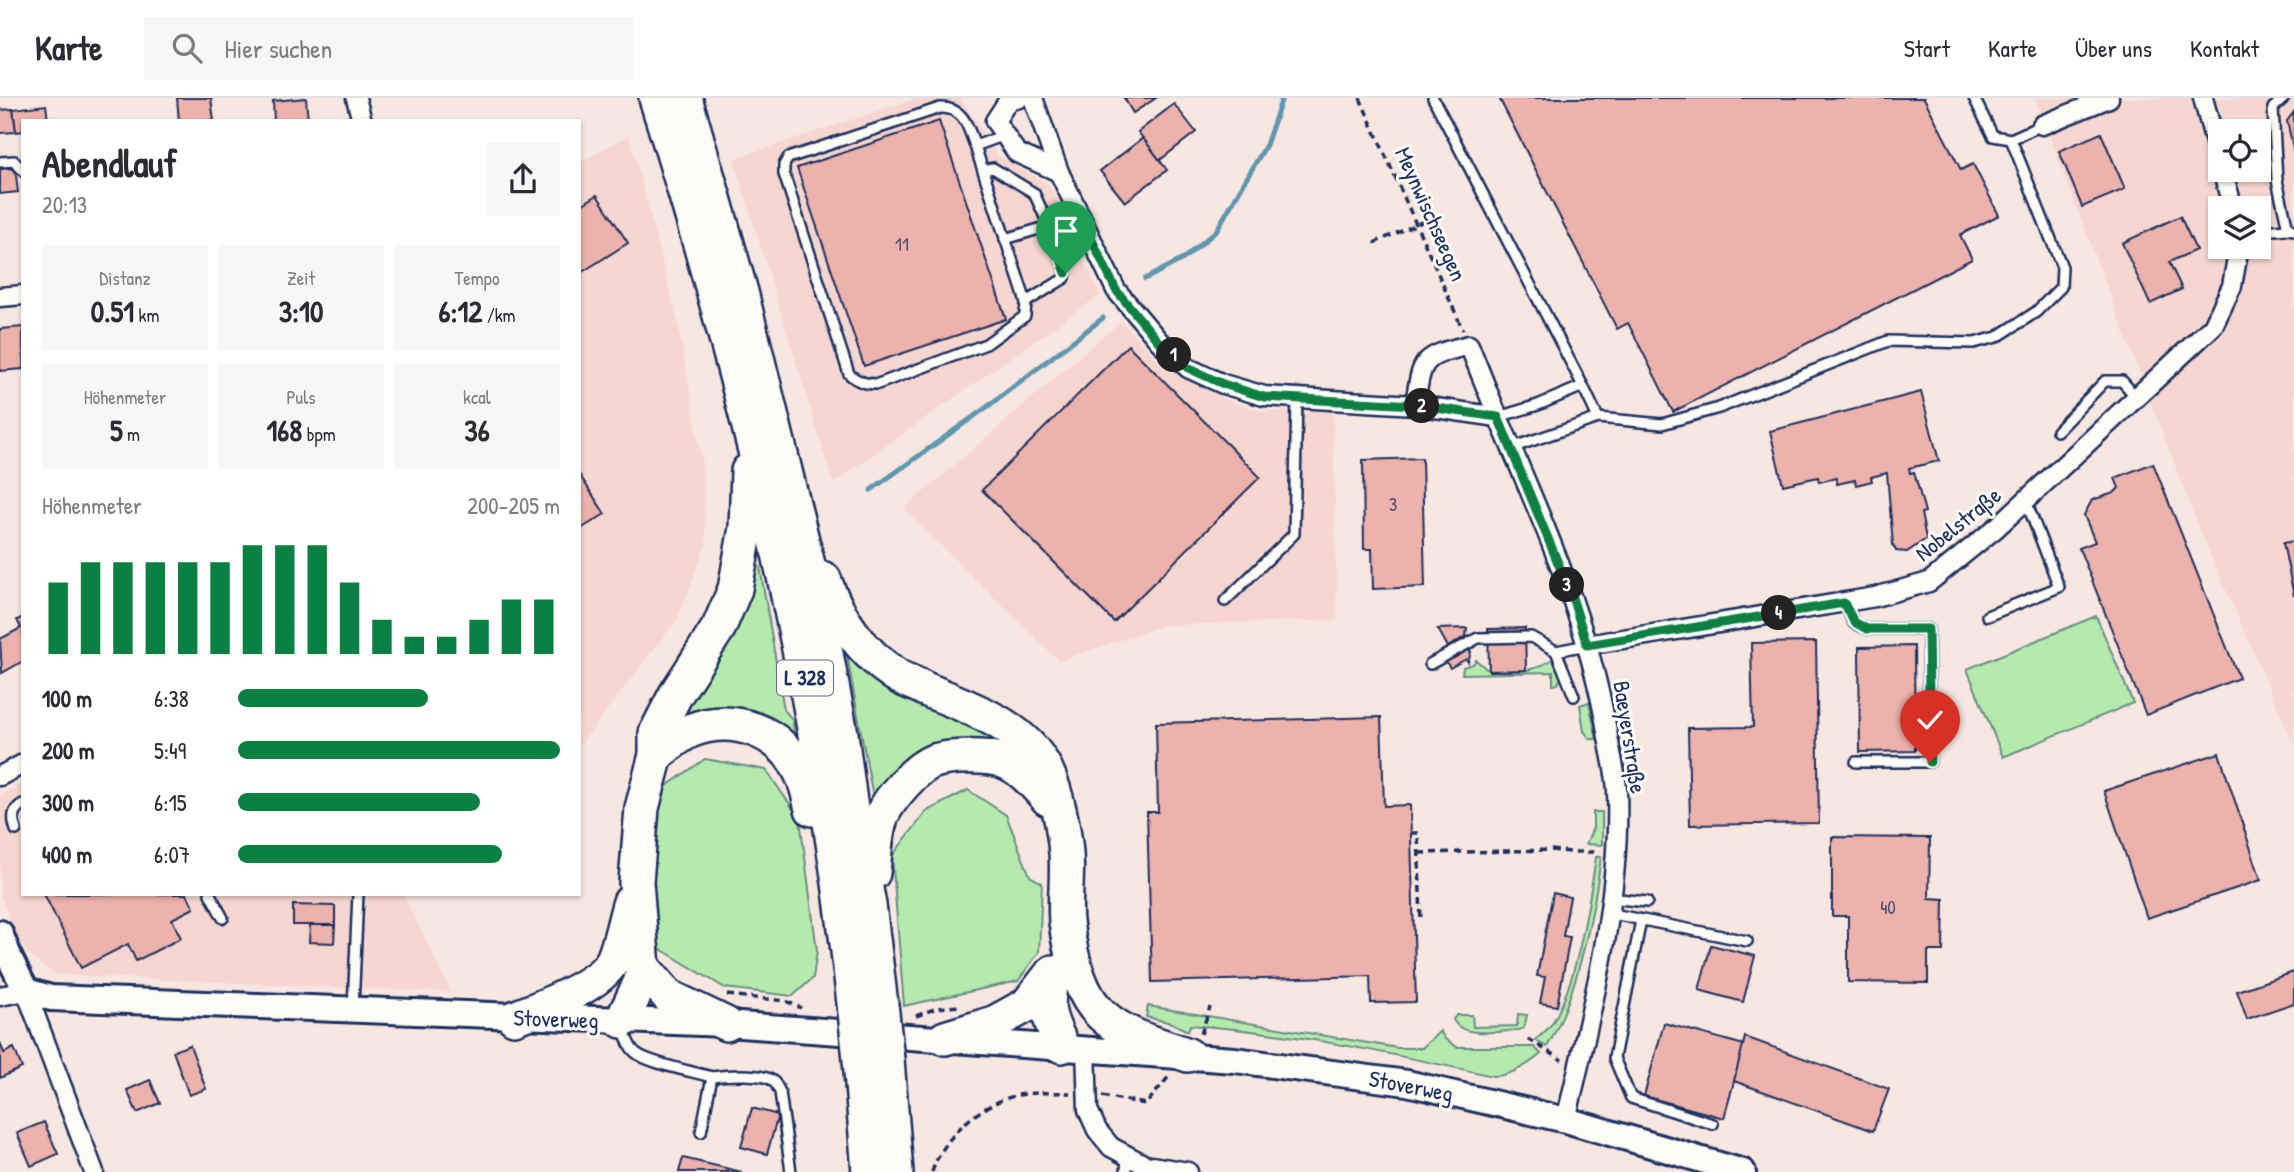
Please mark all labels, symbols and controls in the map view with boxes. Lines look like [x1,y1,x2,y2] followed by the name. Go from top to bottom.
[144,17,634,80] search box
[35,26,102,70] text: Karte
[168,29,206,67] icon: search
[224,31,332,66] text: Hier suchen
[1904,32,1950,64] text: Start
[1988,32,2037,64] text: Karte
[2075,32,2152,64] text: Über uns
[2190,32,2259,64] text: Kontakt
[2208,119,2271,259] map controls
[2208,119,2271,182] button: locate
[42,137,177,189] text: Abendlauf
[486,142,560,216] button: share
[1388,142,1475,285] street label: Meynwischseegen
[42,189,87,220] text: 20:13
[2208,196,2271,259] button: layers
[1036,201,1096,273] pin
[1047,212,1085,250] icon: arrive
[895,231,909,257] house number: 11
[99,265,151,291] text: Distanz
[287,265,315,291] text: Zeit
[454,265,500,291] text: Tempo
[91,291,134,331] text: 0.51
[279,291,323,331] text: 3:10
[438,291,482,331] text: 6:12
[134,302,159,328] text: km
[482,302,516,328] text: /km
[1156,338,1192,372] pin: 1
[1170,341,1177,367] text: 1
[84,384,166,410] text: Höhenmeter
[286,384,316,410] text: Puls
[463,384,491,410] text: kcal
[1404,388,1440,424] pin: 2
[1417,392,1426,418] text: 2
[110,410,123,450] text: 5
[266,410,302,450] text: 168
[464,410,490,450] text: 36
[123,421,140,447] text: m
[302,421,336,447] text: bpm
[1908,479,2007,568] street label: Nobelstraße
[42,490,142,521] text: Höhenmeter
[467,490,560,521] text: 200–205 m
[1389,491,1397,517] house number: 3
[1550,568,1584,602] pin: 3
[1562,571,1571,597] text: 3
[1762,596,1796,630] pin: 4
[1775,599,1782,625] text: 4
[777,660,833,696] road number: L 328
[1606,678,1655,795] street label: Baeyerstraße
[42,683,92,714] text: 100 m
[154,683,189,714] text: 6:38
[1900,690,1960,762] pin
[1911,701,1949,739] icon: check
[42,735,94,766] text: 200 m
[154,735,186,766] text: 5:49
[42,787,94,818] text: 300 m
[154,787,187,818] text: 6:15
[42,839,92,870] text: 400 m
[154,839,190,870] text: 6:07
[1880,894,1896,920] house number: 40
[513,1002,599,1035] street label: Stoverweg
[1366,1062,1456,1109] street label: Stoverweg

